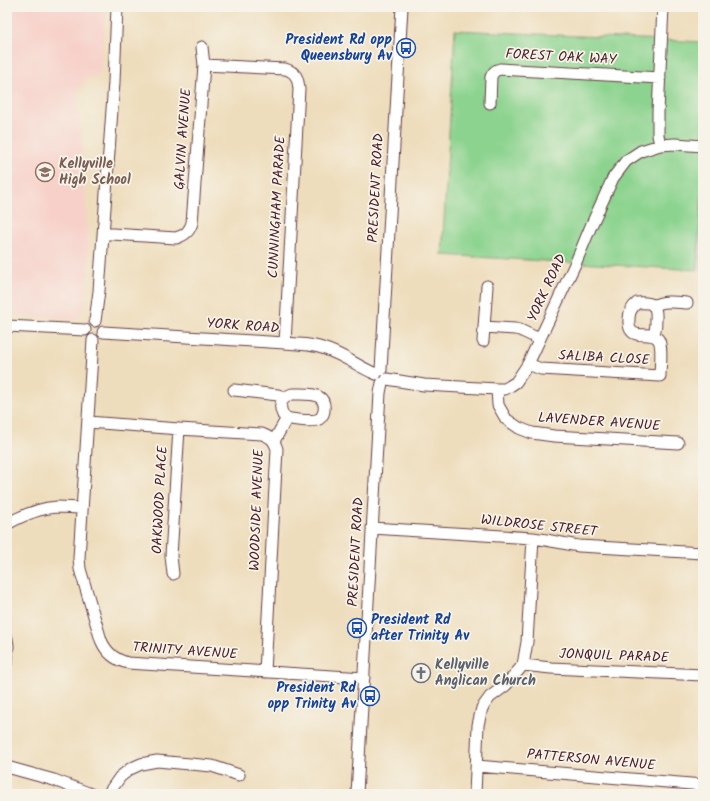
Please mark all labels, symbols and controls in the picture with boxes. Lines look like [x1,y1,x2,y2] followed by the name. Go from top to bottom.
[286,29,393,67] place label: President Rd opp Queensbury Av
[395,37,417,59] bus stop icon: President Rd opp Queensbury Av
[505,43,618,71] street label: FOREST OAK WAY
[168,87,198,191] street label: GALVIN AVENUE
[362,133,390,243] street label: PRESIDENT ROAD
[262,134,292,279] street label: CUNNINGHAM PARADE
[59,153,131,191] place label: Kellyville High School
[34,161,56,183] school or university icon: Kellyville High School
[522,250,572,326] street label: YORK ROAD
[206,312,280,340] street label: YORK ROAD
[558,345,651,371] street label: SALIBA CLOSE
[537,407,662,437] street label: LAVENDER AVENUE
[146,444,174,555] street label: OAKWOOD PLACE
[244,448,270,571] street label: WOODSIDE AVENUE
[342,497,370,607] street label: PRESIDENT ROAD
[480,509,600,543] street label: WILDROSE STREET
[371,609,470,647] place label: President Rd after Trinity Av
[346,617,368,639] bus stop icon: President Rd after Trinity Av
[132,636,239,666] street label: TRINITY AVENUE
[559,643,670,669] street label: JONQUIL PARADE
[435,654,536,692] place label: Kellyville Anglican Church
[410,662,432,684] church icon: Kellyville Anglican Church
[268,677,357,715] place label: President Rd opp Trinity Av
[359,685,381,707] bus stop icon: President Rd opp Trinity Av
[526,743,657,777] street label: PATTERSON AVENUE

